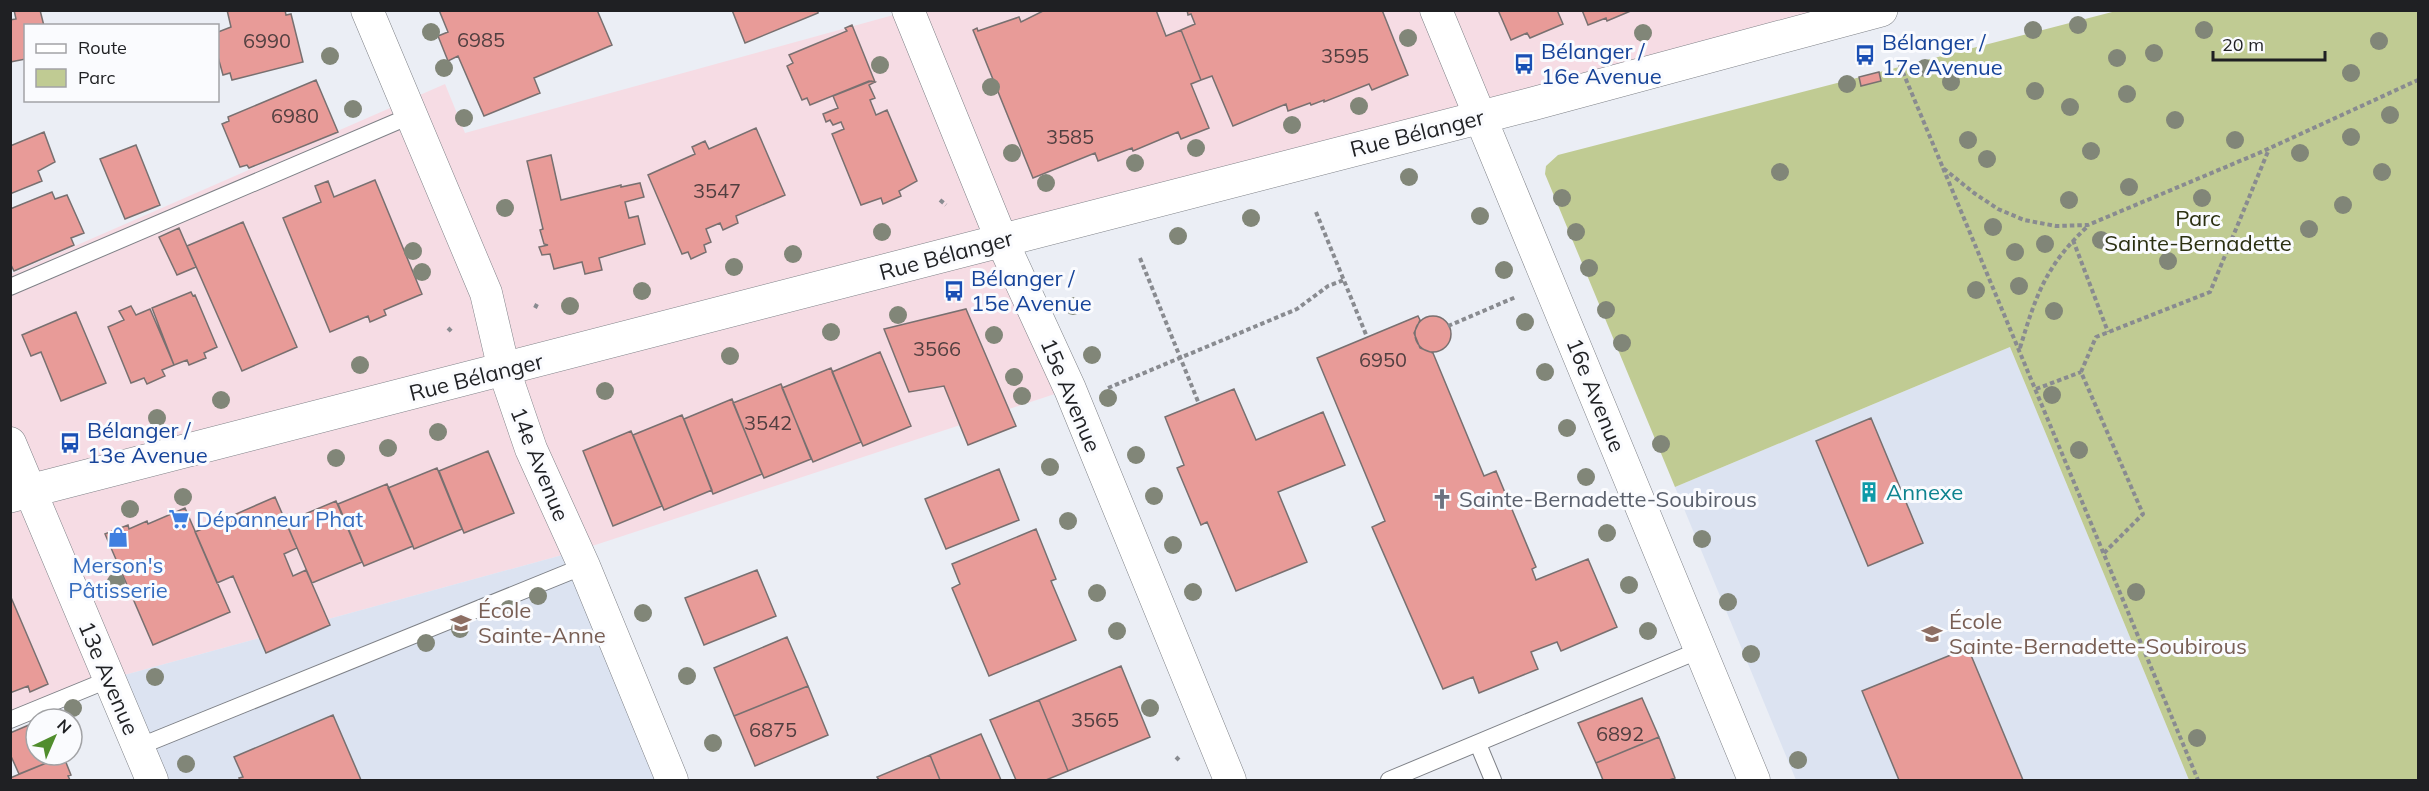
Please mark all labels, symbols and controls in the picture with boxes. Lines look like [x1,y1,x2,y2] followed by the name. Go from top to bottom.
[24,24,219,102] legend
[2213,24,2326,62] scale bar
[457,27,505,52] house number: 6985
[243,28,291,53] house number: 6990
[1882,28,2003,81] place label: Bélanger / 17e Avenue
[2222,33,2264,56] text: 20 m
[78,36,127,59] text: Route
[1541,37,1662,90] place label: Bélanger / 16e Avenue
[1321,43,1369,68] house number: 3595
[1853,43,1877,67] bus stop icon: Bélanger / 17e Avenue
[1512,52,1536,76] bus stop icon: Bélanger / 16e Avenue
[78,66,116,89] text: Parc
[271,103,319,128] house number: 6980
[1347,103,1487,163] street label: Rue Bélanger
[1046,124,1094,149] house number: 3585
[693,178,741,203] house number: 3547
[2104,204,2292,257] park label: Parc Sainte-Bernadette
[876,224,1016,286] street label: Rue Bélanger
[971,264,1092,317] place label: Bélanger / 15e Avenue
[942,279,966,303] bus stop icon: Bélanger / 15e Avenue
[1035,334,1107,456] street label: 15e Avenue
[1560,334,1632,456] street label: 16e Avenue
[913,336,961,361] house number: 3566
[406,347,546,407] street label: Rue Bélanger
[1359,347,1407,372] house number: 6950
[504,403,576,525] street label: 14e Avenue
[744,410,792,435] house number: 3542
[87,416,208,469] place label: Bélanger / 13e Avenue
[58,431,82,455] bus stop icon: Bélanger / 13e Avenue
[1886,478,1963,506] place label: Annexe
[1857,480,1881,504] building icon: Annexe
[1459,485,1757,513] place label: Sainte-Bernadette-Soubirous
[1430,487,1454,511] church icon: Sainte-Bernadette-Soubirous
[196,505,363,533] place label: Dépanneur Phat
[167,507,191,531] supermarket icon: Dépanneur Phat
[106,525,130,549] shop icon: Merson's Pâtisserie
[68,551,168,604] place label: Merson's Pâtisserie
[478,596,606,649] place label: École Sainte-Anne
[1949,607,2247,660] place label: École Sainte-Bernadette-Soubirous
[449,611,473,635] school or university icon: École Sainte-Anne
[73,617,145,739] street label: 13e Avenue
[1920,622,1944,646] school or university icon: École Sainte-Bernadette-Soubirous
[24,707,84,767] north arrow
[1071,707,1119,732] house number: 3565
[53,715,76,738] text: N
[749,717,797,742] house number: 6875
[1596,721,1644,746] house number: 6892

